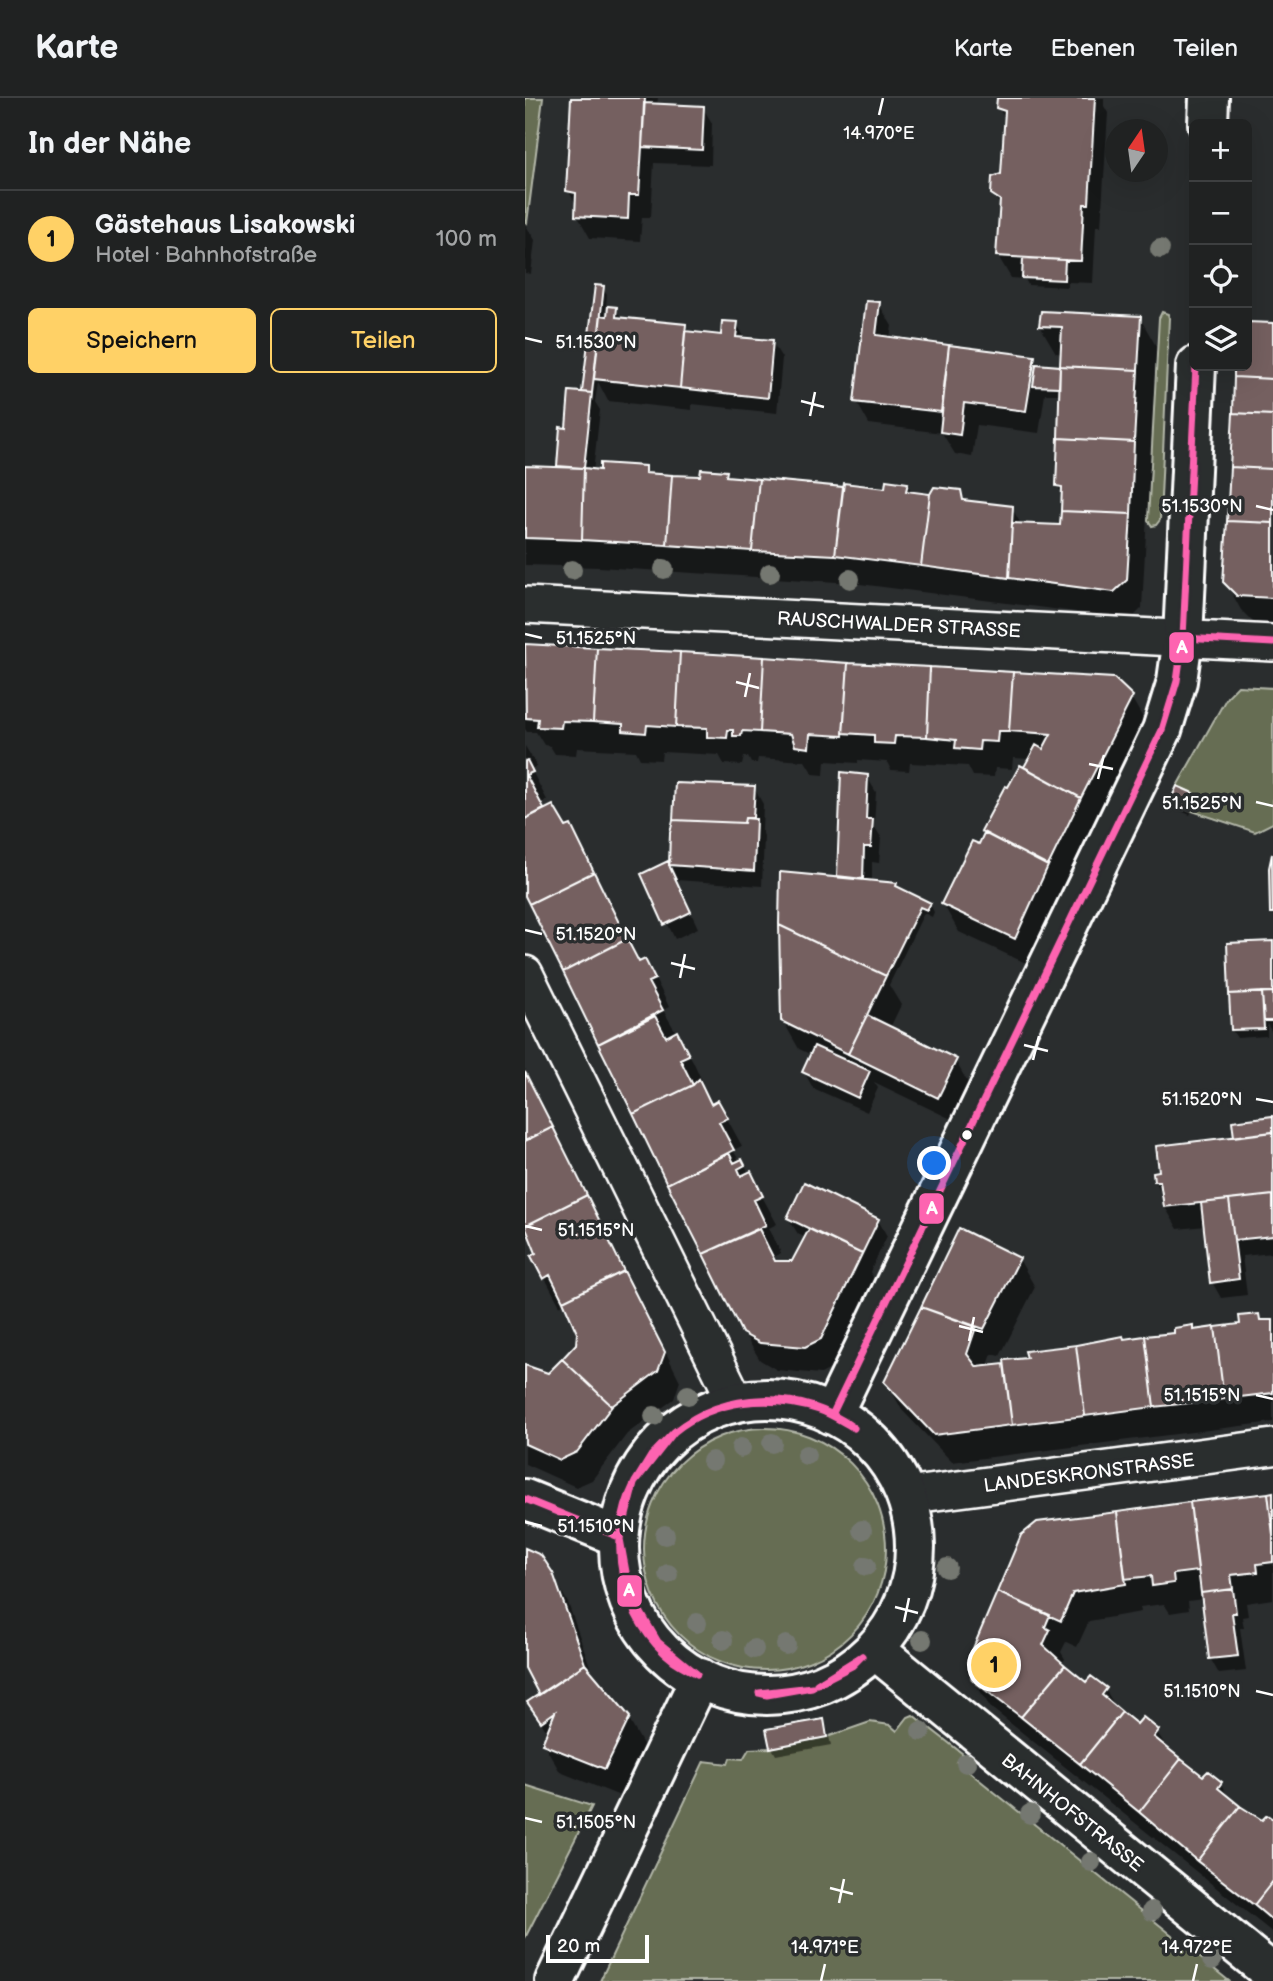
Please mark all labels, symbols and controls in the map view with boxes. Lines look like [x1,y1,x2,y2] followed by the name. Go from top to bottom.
[35,28,118,68] text: Karte
[954,34,1012,63] text: Karte
[1050,34,1135,63] text: Ebenen
[1173,34,1238,63] text: Teilen
[1105,119,1168,182] north arrow
[1189,119,1252,371] map controls
[1189,119,1252,182] button: +
[843,123,915,144] text: 14.970°E
[28,126,191,162] text: In der Nähe
[1189,182,1252,245] button: −
[95,210,355,241] text: Gästehaus Lisakowski
[46,225,56,253] text: 1
[436,225,497,253] text: 100 m
[95,241,317,269] text: Hotel · Bahnhofstraße
[1189,245,1252,308] button: locate
[28,308,256,373] button: Speichern
[270,308,497,373] button: Teilen
[1189,308,1252,371] button: layers
[555,332,637,353] text: 51.1530°N
[1161,496,1243,517] text: 51.1530°N
[777,608,1021,643] street label: RAUSCHWALDER STRASSE
[556,628,636,649] text: 51.1525°N
[1168,631,1195,664] line badge: A
[1175,637,1188,660] text: A
[1162,793,1242,814] text: 51.1525°N
[555,924,637,945] text: 51.1520°N
[1161,1089,1243,1110] text: 51.1520°N
[960,1128,974,1142] unlabelled marker
[917,1146,951,1180] your location
[918,1192,945,1225] line badge: A
[925,1198,938,1221] text: A
[558,1220,634,1241] text: 51.1515°N
[1164,1385,1240,1406] text: 51.1515°N
[982,1449,1196,1498] street label: LANDESKRONSTRASSE
[557,1516,635,1537] text: 51.1510°N
[616,1574,643,1608] line badge: A
[622,1580,635,1603] text: A
[971,1639,1017,1691] pin: 1
[1163,1681,1241,1702] text: 51.1510°N
[997,1749,1148,1877] street label: BAHNHOFSTRASSE
[556,1812,636,1833] text: 51.1505°N
[546,1932,649,1964] scale bar
[557,1935,600,1958] text: 20 m
[791,1937,859,1958] text: 14.971°E
[1162,1937,1233,1958] text: 14.972°E

